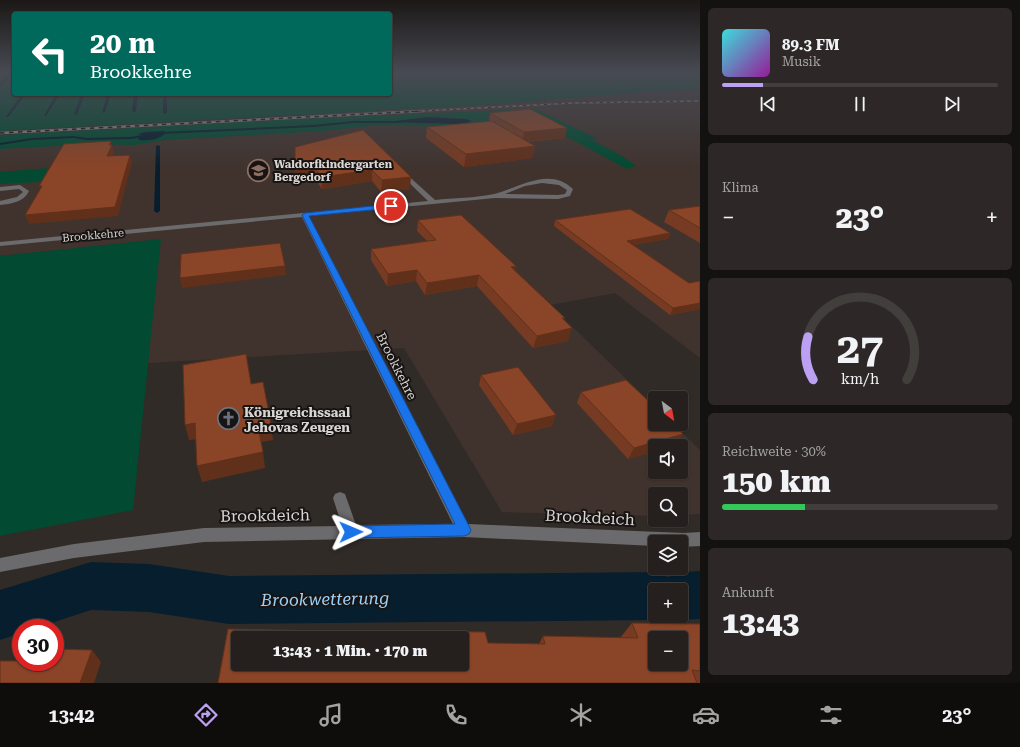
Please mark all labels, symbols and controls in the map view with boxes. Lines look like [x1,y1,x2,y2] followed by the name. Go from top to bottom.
[90,27,155,60] text: 20 m
[24,28,76,80] icon: left
[782,36,839,54] text: 89.3 FM
[782,54,821,69] text: Musik
[90,61,192,82] text: Brookkehre
[757,93,779,115] icon: previous
[849,93,871,115] icon: pause
[941,93,963,115] icon: next
[245,157,271,183] school or university icon: Waldorfkindergarten Bergedorf
[274,158,393,184] place label: Waldorfkindergarten Bergedorf
[722,180,759,195] text: Klima
[374,189,408,223] pin
[380,195,402,217] icon: arrive
[836,200,884,235] text: 23°
[722,205,734,230] text: −
[986,205,998,230] text: +
[62,226,125,245] street label: Brookkehre
[837,323,883,372] text: 27
[373,330,420,402] street label: Brookkehre
[841,370,879,386] text: km/h
[648,391,688,431] north arrow
[648,391,688,671] map controls
[244,405,351,435] place label: Königreichssaal Jehovas Zeugen
[216,406,242,432] church icon: Königreichssaal Jehovas Zeugen
[648,439,688,479] button: sound
[722,444,826,459] text: Reichweite · 30%
[722,464,831,499] text: 150 km
[648,487,688,527] button: search
[220,505,310,526] street label: Brookdeich
[545,506,635,529] street label: Brookdeich
[330,511,372,553] position arrow
[648,535,688,575] button: layers
[648,583,688,623] button: +
[722,585,774,600] text: Ankunft
[260,588,389,610] water label: Brookwetterung
[722,605,799,640] text: 13:43
[12,619,64,671] speed limit sign: 30
[648,631,688,671] button: −
[273,642,427,660] text: 13:43 · 1 Min. · 170 m
[192,701,220,729] icon: directions
[317,701,345,729] icon: music
[442,701,470,729] icon: phone
[567,701,595,729] icon: climate
[692,701,720,729] icon: car
[817,701,845,729] icon: filters
[49,705,95,726] text: 13:42
[942,705,971,726] text: 23°

